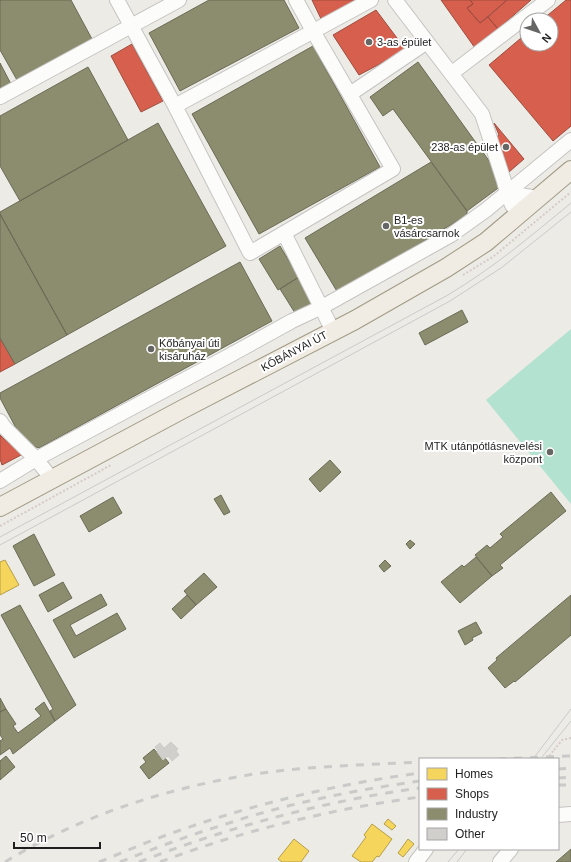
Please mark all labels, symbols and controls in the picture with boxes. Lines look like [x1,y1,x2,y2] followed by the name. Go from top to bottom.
[519,12,559,52] north arrow
[539,32,554,45] text: N
[377,36,431,48] place label: 3-as épület
[364,37,374,47] marker: 3-as épület
[431,141,498,153] place label: 238-as épület
[501,142,511,152] marker: 238-as épület
[394,214,460,239] place label: B1-es vásárcsarnok
[381,221,391,231] marker: B1-es vásárcsarnok
[258,328,329,373] street label: KŐBÁNYAI ÚT
[159,337,220,362] place label: Kőbányai úti kisáruház
[146,344,156,354] marker: Kőbányai úti kisáruház
[425,440,542,465] place label: MTK utánpótlásnevelési központ
[545,447,555,457] marker: MTK utánpótlásnevelési központ
[419,758,559,850] legend
[455,767,493,781] text: Homes
[455,787,489,801] text: Shops
[455,807,498,821] text: Industry
[14,824,100,850] scale bar
[455,827,485,841] text: Other
[20,831,47,845] text: 50 m

